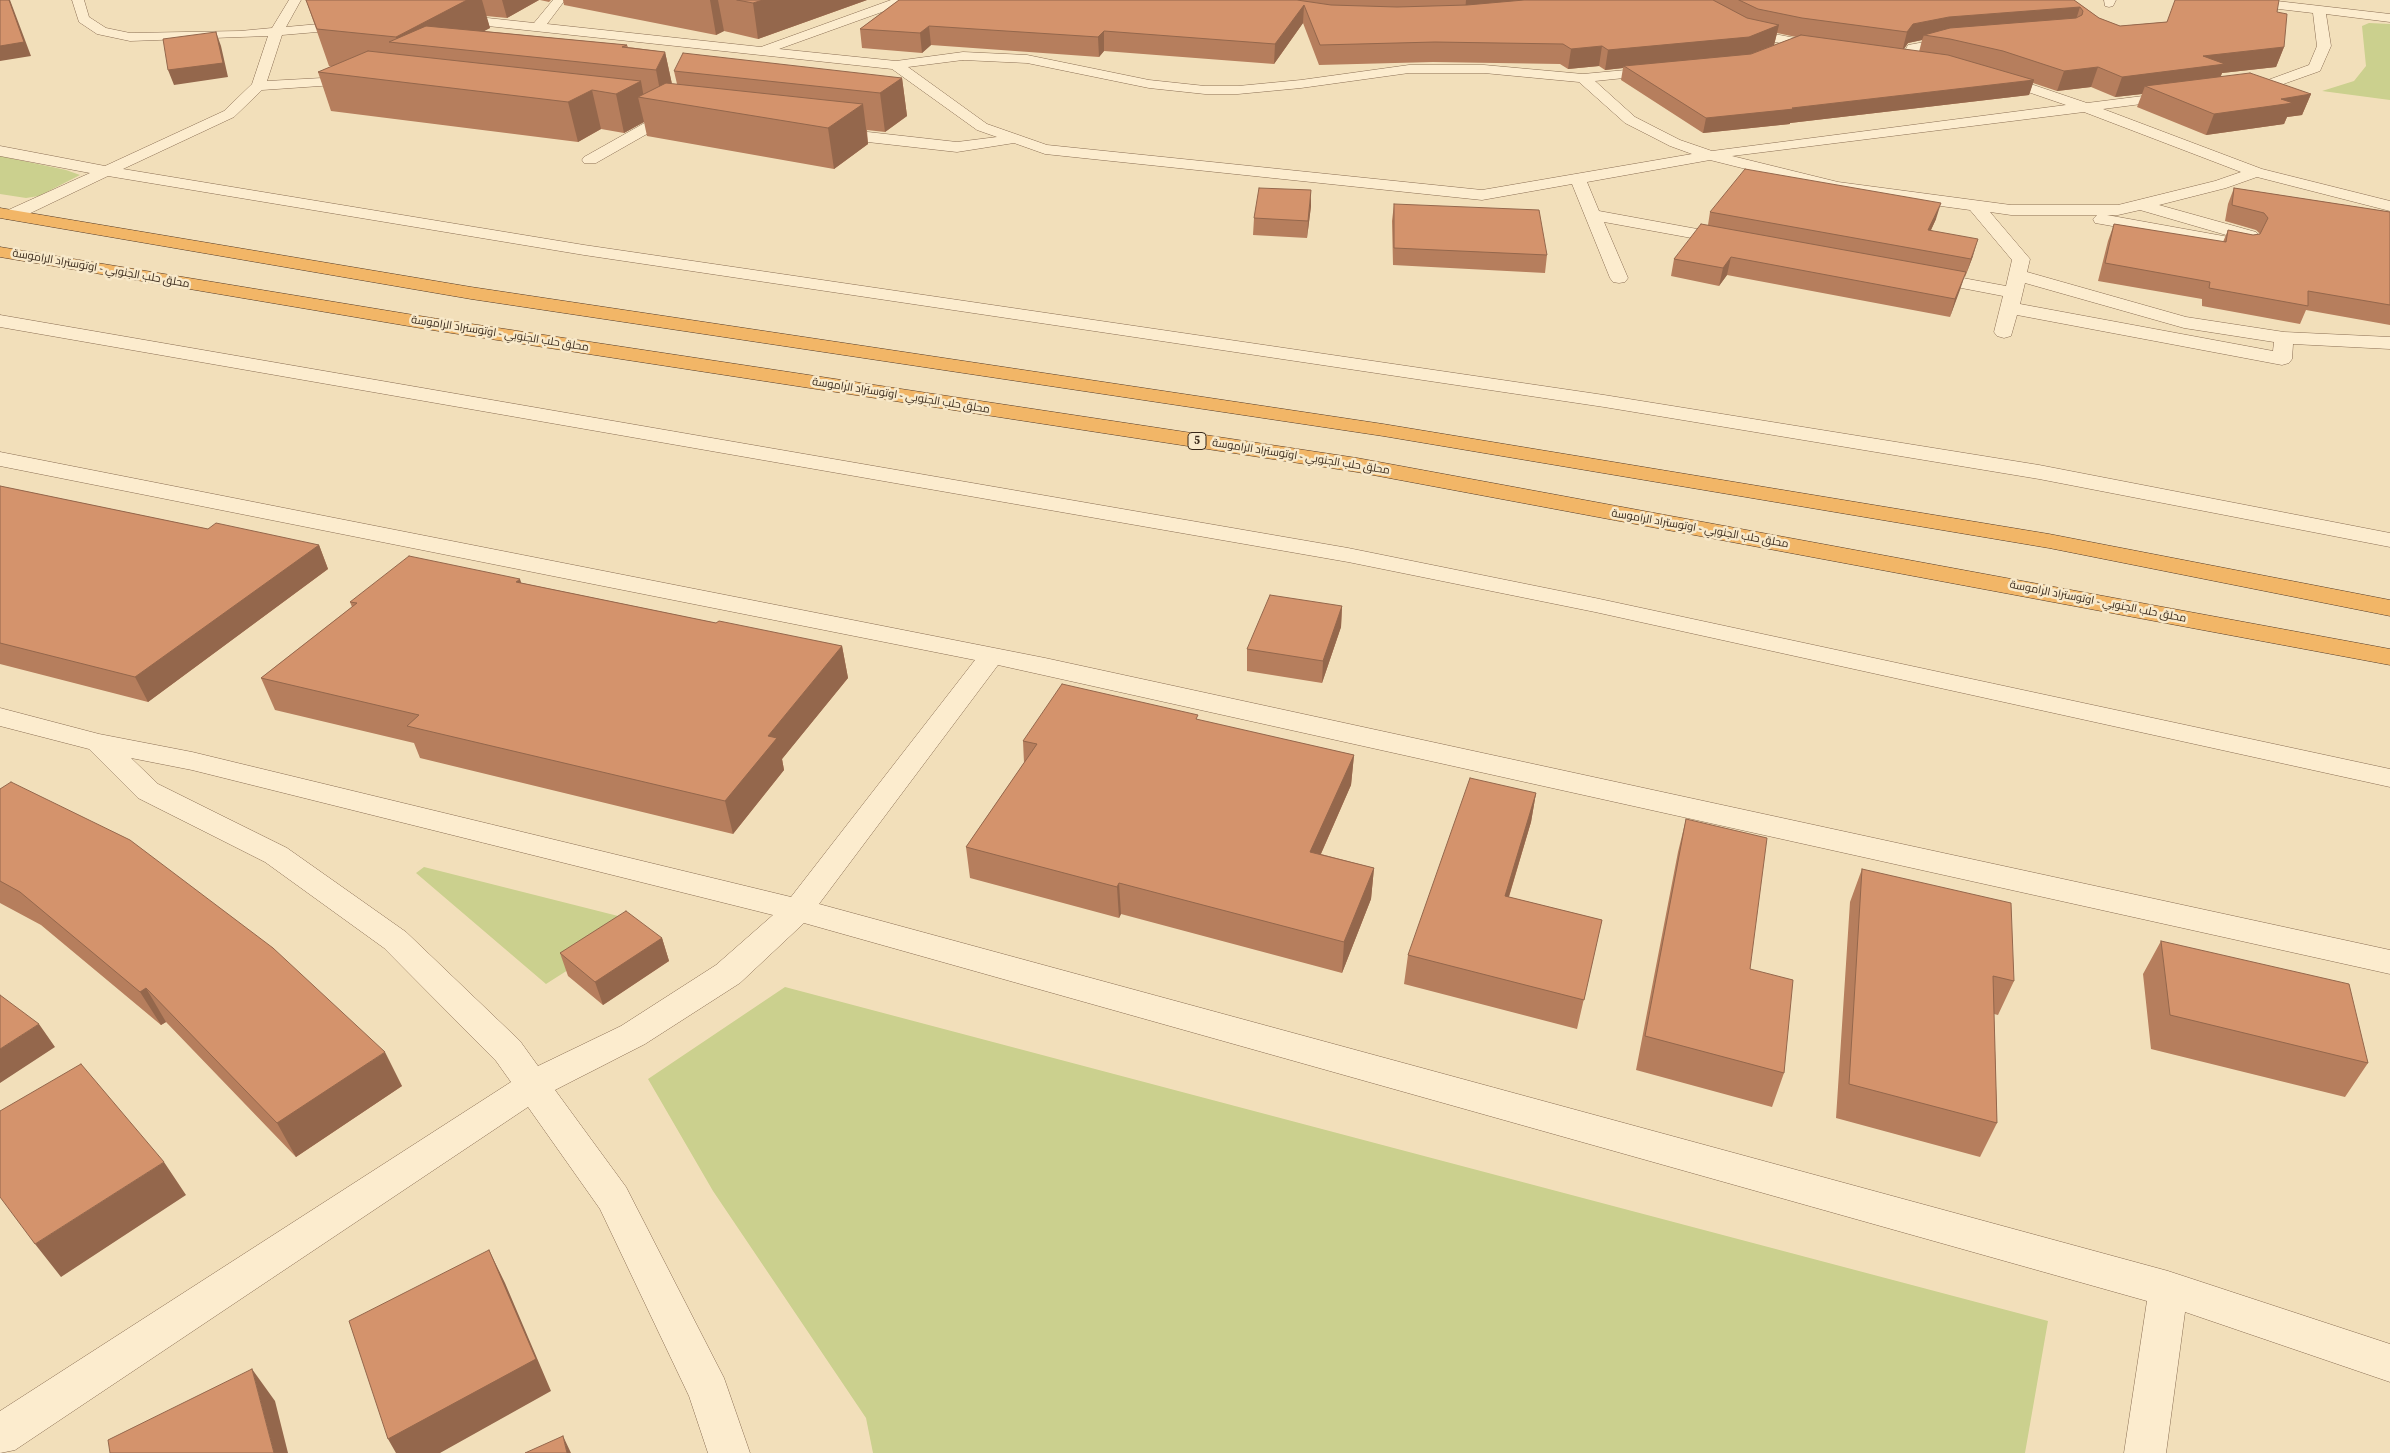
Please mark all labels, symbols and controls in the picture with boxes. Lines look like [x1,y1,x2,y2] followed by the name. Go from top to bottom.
[11,247,191,291] street label: محلق حلب الجنوبي - اوتوستراد الراموسة
[410,313,590,355] street label: محلق حلب الجنوبي - اوتوستراد الراموسة
[811,375,991,417] street label: محلق حلب الجنوبي - اوتوستراد الراموسة
[1188,432,1206,450] road number: 5
[1211,436,1391,478] street label: محلق حلب الجنوبي - اوتوستراد الراموسة
[1610,507,1790,551] street label: محلق حلب الجنوبي - اوتوستراد الراموسة
[2009,578,2187,626] street label: محلق حلب الجنوبي - اوتوستراد الراموسة

